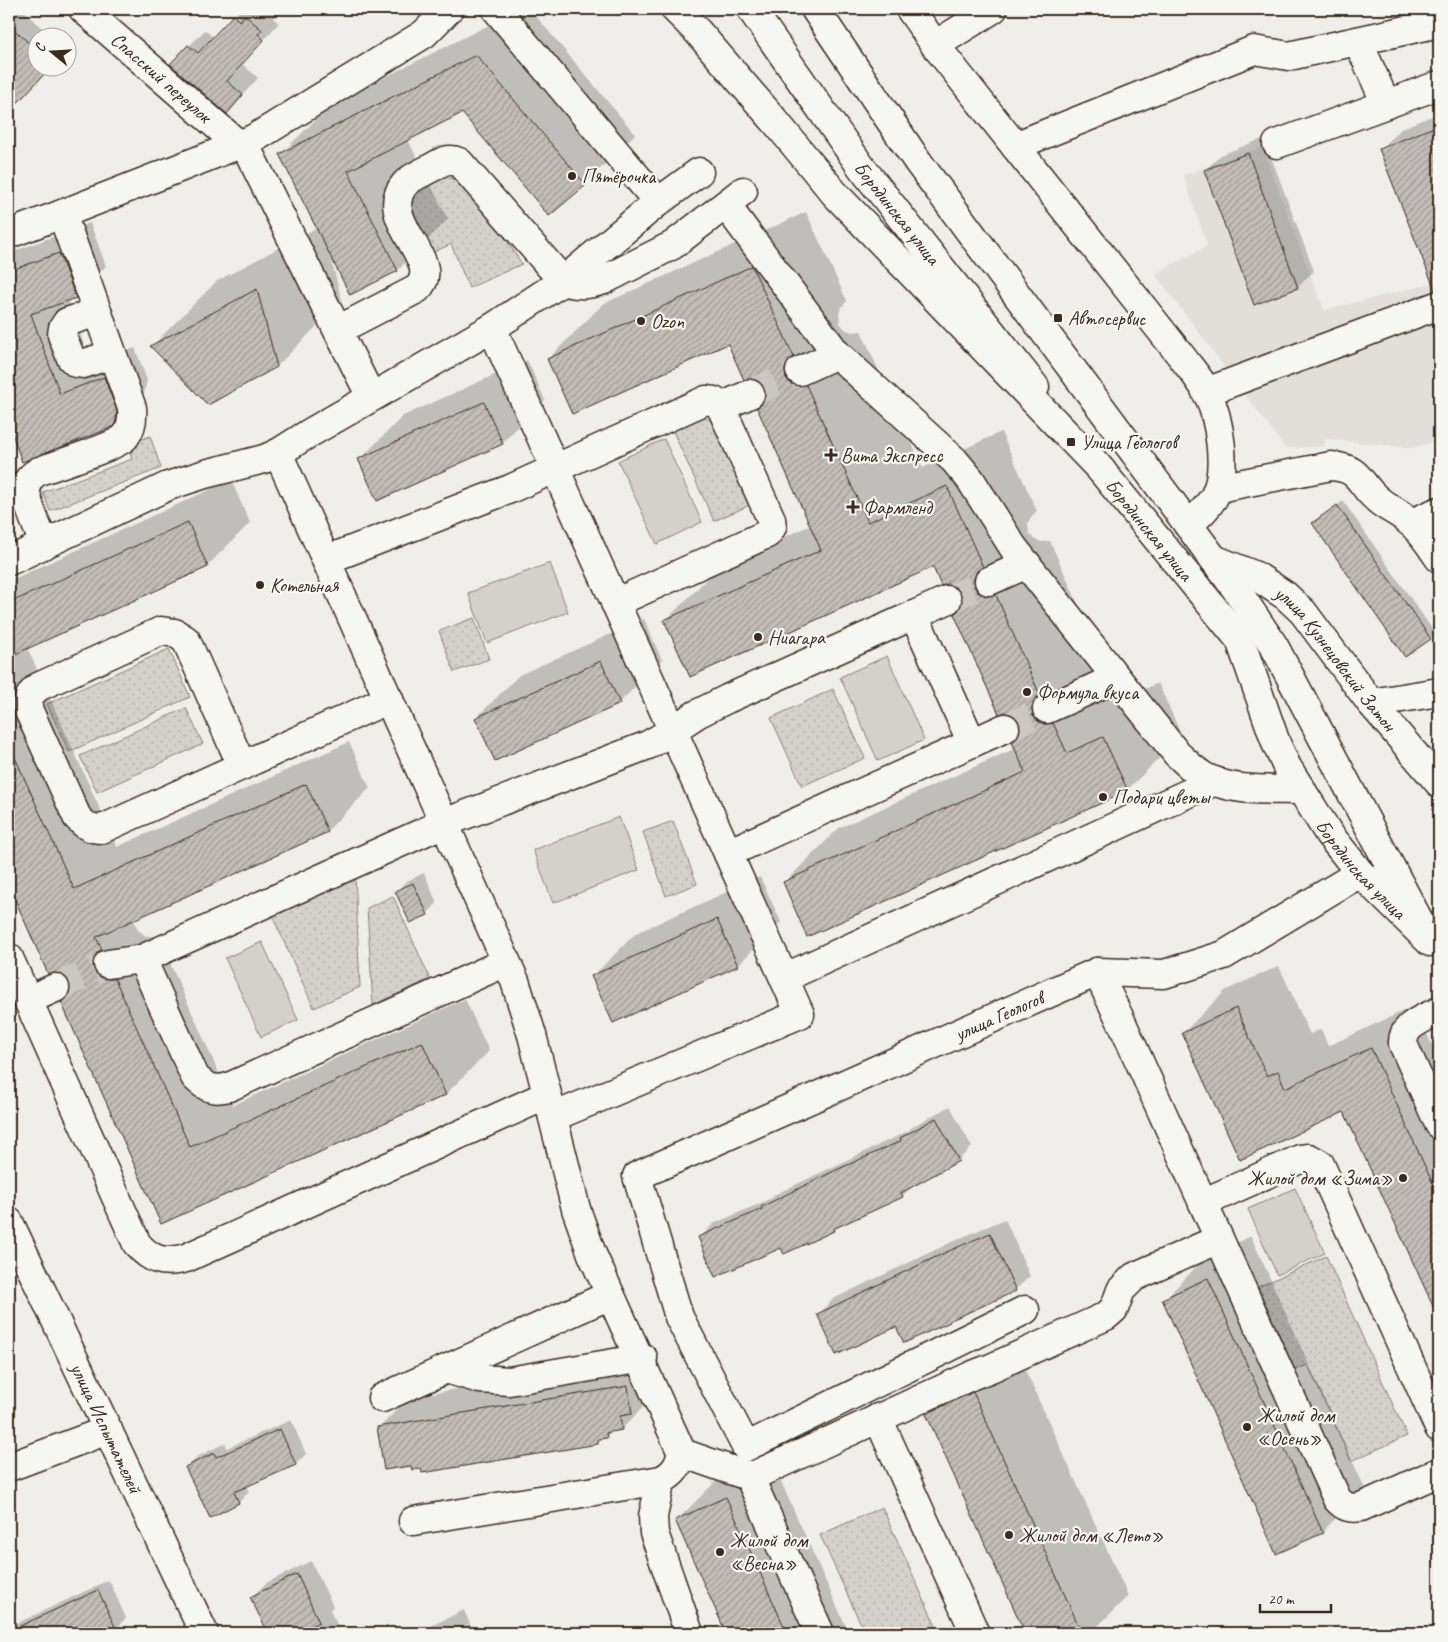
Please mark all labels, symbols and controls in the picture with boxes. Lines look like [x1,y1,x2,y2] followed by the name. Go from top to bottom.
[106,27,218,129] street label: Спасский переулок
[28,28,78,78] north arrow
[31,40,50,54] text: С
[849,156,947,271] street label: Бородинская улица
[582,164,657,189] place label: Пятёрочка
[566,170,578,182] marker: Пятёрочка
[1068,306,1146,331] place label: Автосервис
[651,309,685,334] place label: Ozon
[1052,312,1064,324] marker: Автосервис
[635,315,647,327] marker: Ozon
[1081,430,1180,455] place label: Улица Геологов
[1065,436,1077,448] marker: Улица Геологов
[841,443,943,468] place label: Вита Экспресс
[825,449,837,461] marker: Вита Экспресс
[1100,473,1200,587] street label: Бородинская улица
[863,495,933,520] place label: Фармленд
[847,501,859,513] marker: Фармленд
[270,573,339,598] place label: Котельная
[254,579,266,591] marker: Котельная
[1269,579,1403,738] street label: улица Кузнецовский Затон
[768,625,826,650] place label: Ниагара
[752,631,764,643] marker: Ниагара
[1037,680,1140,705] place label: Формула вкуса
[1021,686,1033,698] marker: Формула вкуса
[1113,785,1211,810] place label: Подари цветы
[1097,791,1109,803] marker: Подари цветы
[1310,815,1413,925] street label: Бородинская улица
[950,984,1050,1047] street label: улица Геологов
[1247,1166,1393,1191] place label: Жилой дом «Зима»
[1397,1172,1409,1184] marker: Жилой дом «Зима»
[65,1358,149,1499] street label: улица Испытателей
[1257,1403,1336,1451] place label: Жилой дом «Осень»
[1241,1421,1253,1433] marker: Жилой дом «Осень»
[1019,1523,1164,1548] place label: Жилой дом «Лето»
[730,1528,809,1576] place label: Жилой дом «Весна»
[1003,1529,1015,1541] marker: Жилой дом «Лето»
[714,1546,726,1558] marker: Жилой дом «Весна»
[1260,1582,1332,1614] scale bar
[1268,1590,1295,1609] text: 20 m

